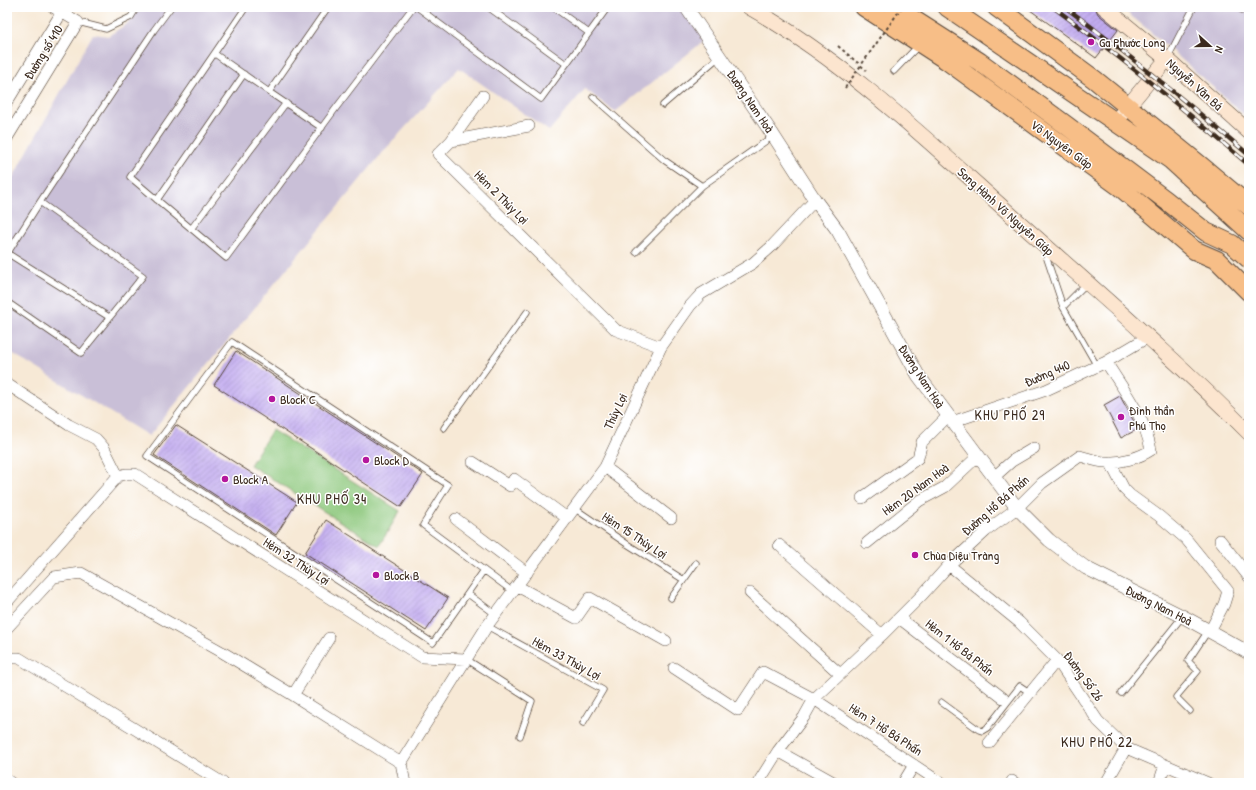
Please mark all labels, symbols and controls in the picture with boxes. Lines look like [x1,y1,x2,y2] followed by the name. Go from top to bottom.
[19,21,67,83] street label: Đường số 410
[1190,26,1230,66] north arrow
[1099,33,1165,51] place label: Ga Phước Long
[1086,37,1096,47] marker: Ga Phước Long
[1212,44,1227,55] text: N
[1163,54,1227,114] street label: Nguyễn Văn Bá
[723,66,779,136] street label: Đường Nam Hoà
[1027,115,1097,173] street label: Võ Nguyên Giáp
[954,163,1058,260] street label: Song Hành Võ Nguyên Giáp
[471,166,533,228] street label: Hẻm 2 Thủy Lợi
[895,341,949,411] street label: Đường Nam Hoà
[1021,355,1073,391] street label: Đường 440
[280,390,316,408] place label: Block C
[599,390,631,432] street label: Thủy Lợi
[267,394,277,404] marker: Block C
[1129,401,1174,434] place label: Đình thần Phú Thọ
[975,405,1045,424] district label: KHU PHỐ 29
[1116,412,1126,422] marker: Đình thần Phú Thọ
[374,451,410,469] place label: Block D
[361,455,371,465] marker: Block D
[878,459,952,519] street label: Hẻm 20 Nam Hoà
[233,470,269,488] place label: Block A
[957,471,1033,539] street label: Đường Hồ Bá Phấn
[220,474,230,484] marker: Block A
[297,489,367,508] district label: KHU PHỐ 34
[599,507,671,563] street label: Hẻm 15 Thủy Lợi
[260,533,334,589] street label: Hẻm 32 Thủy Lợi
[923,546,999,564] place label: Chùa Diệu Tràng
[910,550,920,560] marker: Chùa Diệu Tràng
[384,566,420,584] place label: Block B
[371,570,381,580] marker: Block B
[1123,581,1195,629] street label: Đường Nam Hoà
[922,615,998,680] street label: Hẻm 1 Hồ Bá Phấn
[529,632,605,684] street label: Hẻm 33 Thủy Lợi
[1060,647,1108,705] street label: Đường Số 26
[846,699,926,760] street label: Hẻm 7 Hồ Bá Phấn
[1061,732,1133,751] district label: KHU PHỐ 22

